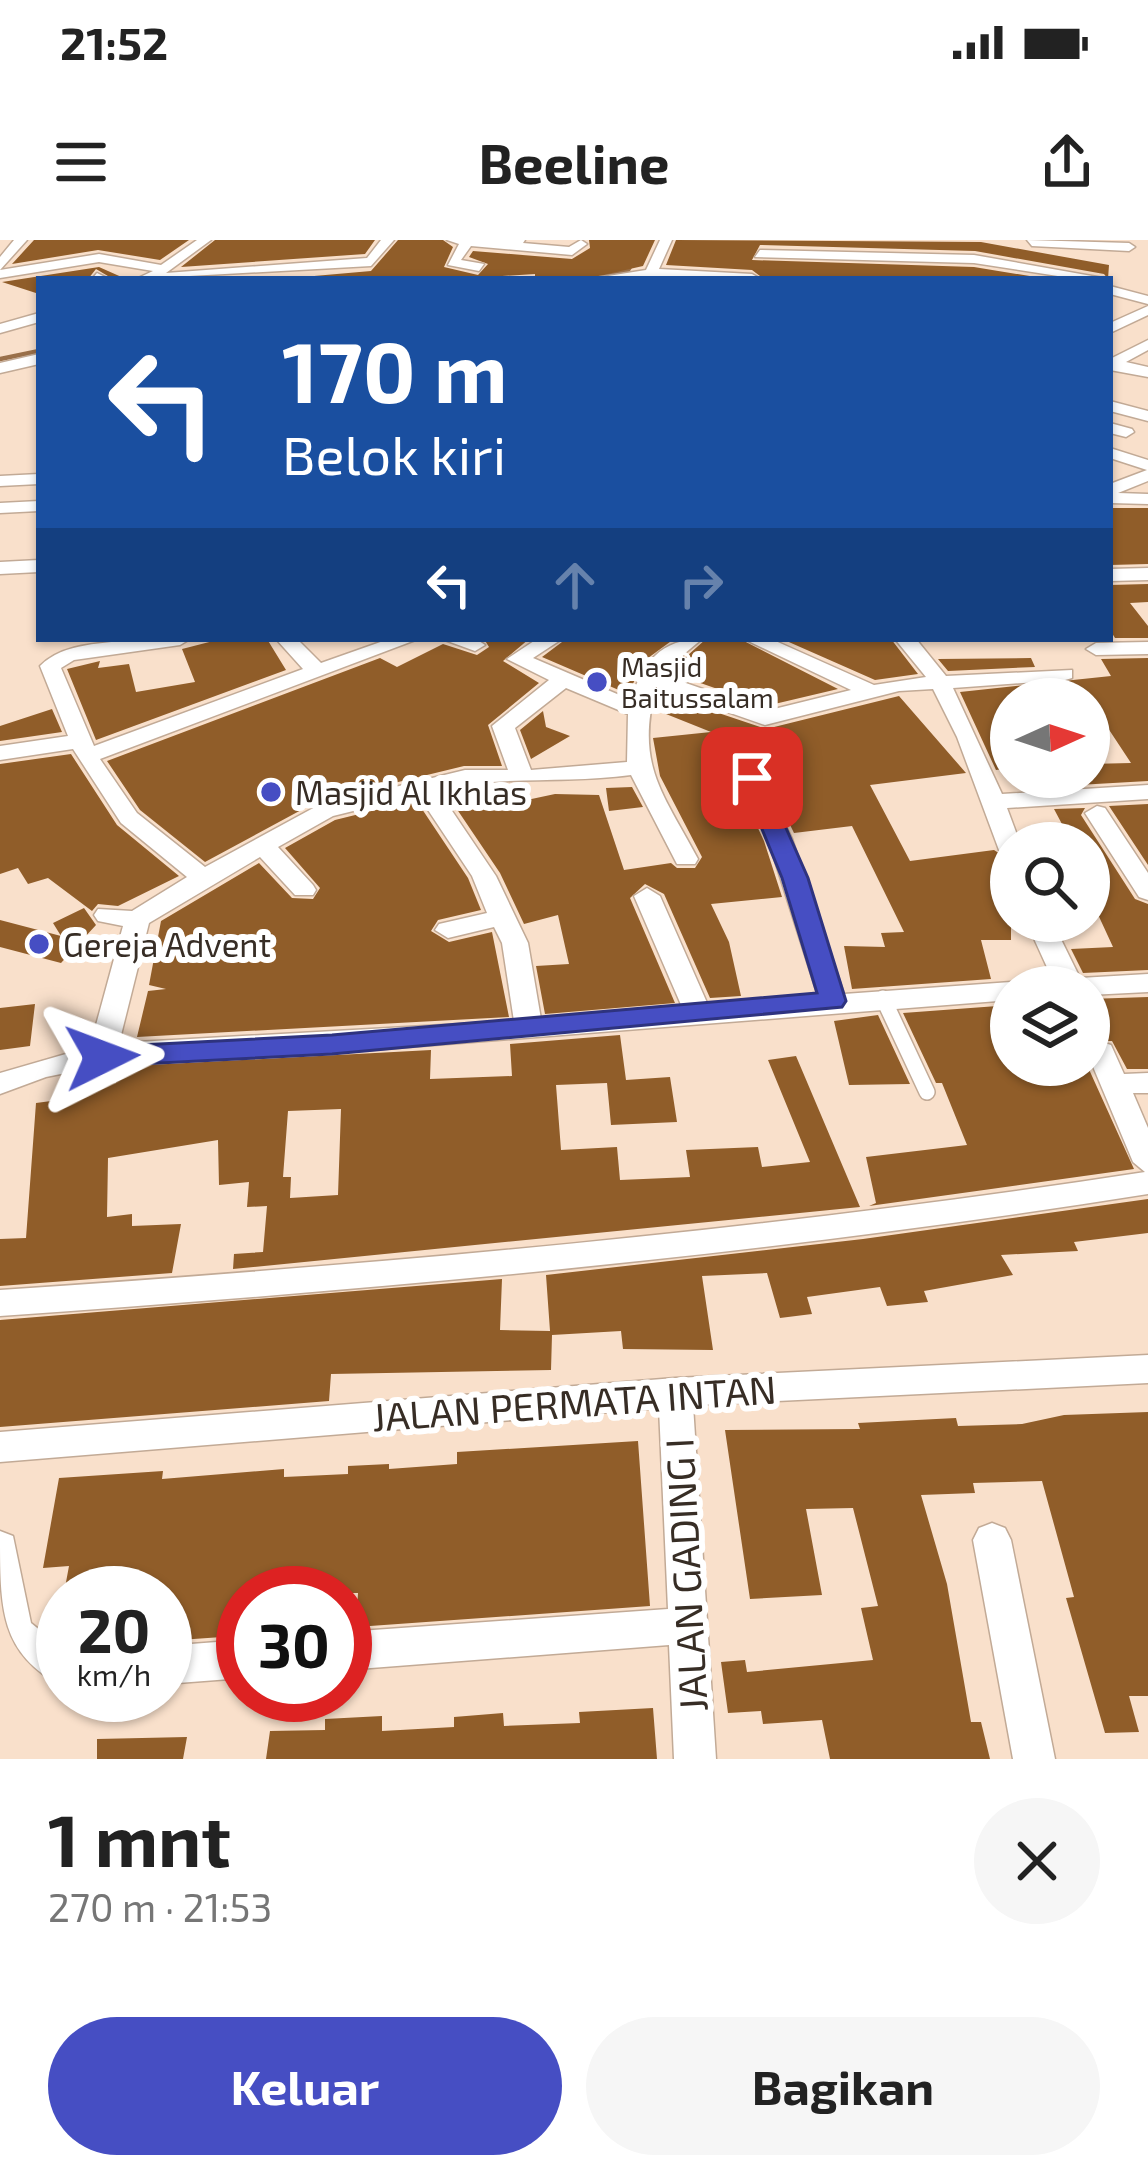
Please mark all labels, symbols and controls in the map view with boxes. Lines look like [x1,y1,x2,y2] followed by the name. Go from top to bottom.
[60,15,168,69] text: 21:52
[48,129,114,195] icon: menu
[1034,129,1100,195] icon: share
[479,130,670,195] text: Beeline
[282,319,508,420] text: 170 m
[84,324,240,480] icon: left
[282,421,506,486] text: Belok kiri
[416,552,482,618] icon: left
[542,552,608,618] icon: ahead
[668,552,734,618] icon: right
[621,650,774,713] place label: Masjid Baitussalam
[584,669,610,695] marker: Masjid Baitussalam
[990,678,1110,798] north arrow
[990,678,1110,1086] map controls
[701,727,803,829] pin
[719,745,785,811] icon: arrive
[295,772,527,812] place label: Masjid Al Ikhlas
[258,779,284,805] marker: Masjid Al Ikhlas
[990,822,1110,942] button: search
[63,924,271,964] place label: Gereja Advent
[26,931,52,957] marker: Gereja Advent
[990,966,1110,1086] button: layers
[39,994,165,1120] position arrow
[370,1364,778,1440] street label: JALAN PERMATA INTAN
[654,1437,716,1713] street label: JALAN GADING I
[216,1566,372,1722] speed limit sign: 30
[78,1593,150,1665] text: 20
[77,1656,151,1692] text: km/h
[48,1795,231,1881] text: 1 mnt
[974,1798,1100,1924] button: close
[48,1883,272,1930] text: 270 m · 21:53
[48,2017,562,2155] button: Keluar
[586,2017,1100,2155] button: Bagikan

